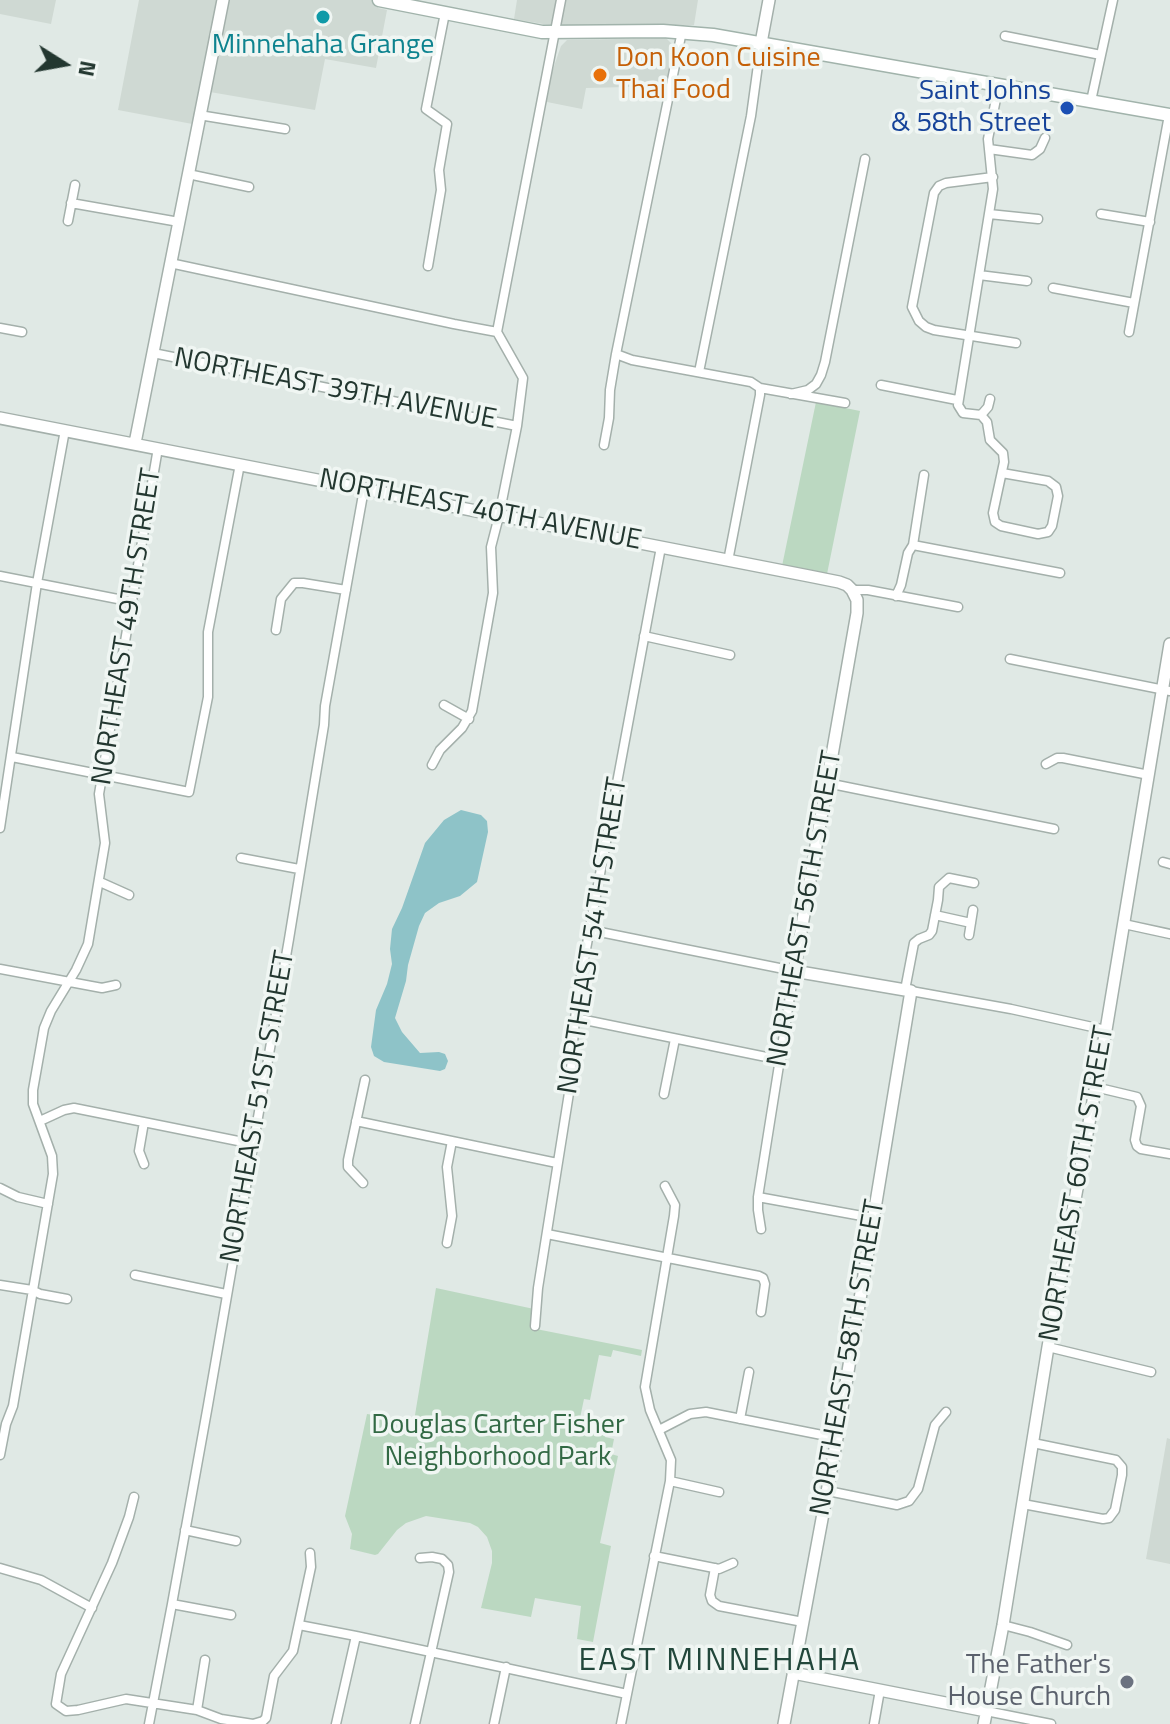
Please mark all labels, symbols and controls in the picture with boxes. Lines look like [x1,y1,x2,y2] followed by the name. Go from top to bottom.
[314,8,332,26] marker: Minnehaha Grange
[24,24,104,104] north arrow
[212,29,434,63] place label: Minnehaha Grange
[616,42,821,108] place label: Don Koon Cuisine Thai Food
[69,58,106,79] text: N
[591,66,609,84] marker: Don Koon Cuisine Thai Food
[891,75,1051,141] place label: Saint Johns & 58th Street
[1058,99,1076,117] marker: Saint Johns & 58th Street
[171,342,499,438] street label: NORTHEAST 39TH AVENUE
[316,463,644,559] street label: NORTHEAST 40TH AVENUE
[86,466,170,788] street label: NORTHEAST 49TH STREET
[762,748,850,1070] street label: NORTHEAST 56TH STREET
[552,775,636,1097] street label: NORTHEAST 54TH STREET
[215,948,303,1266] street label: NORTHEAST 51ST STREET
[1034,1023,1122,1345] street label: NORTHEAST 60TH STREET
[805,1197,893,1519] street label: NORTHEAST 58TH STREET
[371,1409,625,1475] park label: Douglas Carter Fisher Neighborhood Park
[579,1643,861,1681] district label: EAST MINNEHAHA
[947,1649,1111,1715] place label: The Father's House Church
[1118,1673,1136,1691] marker: The Father's House Church

